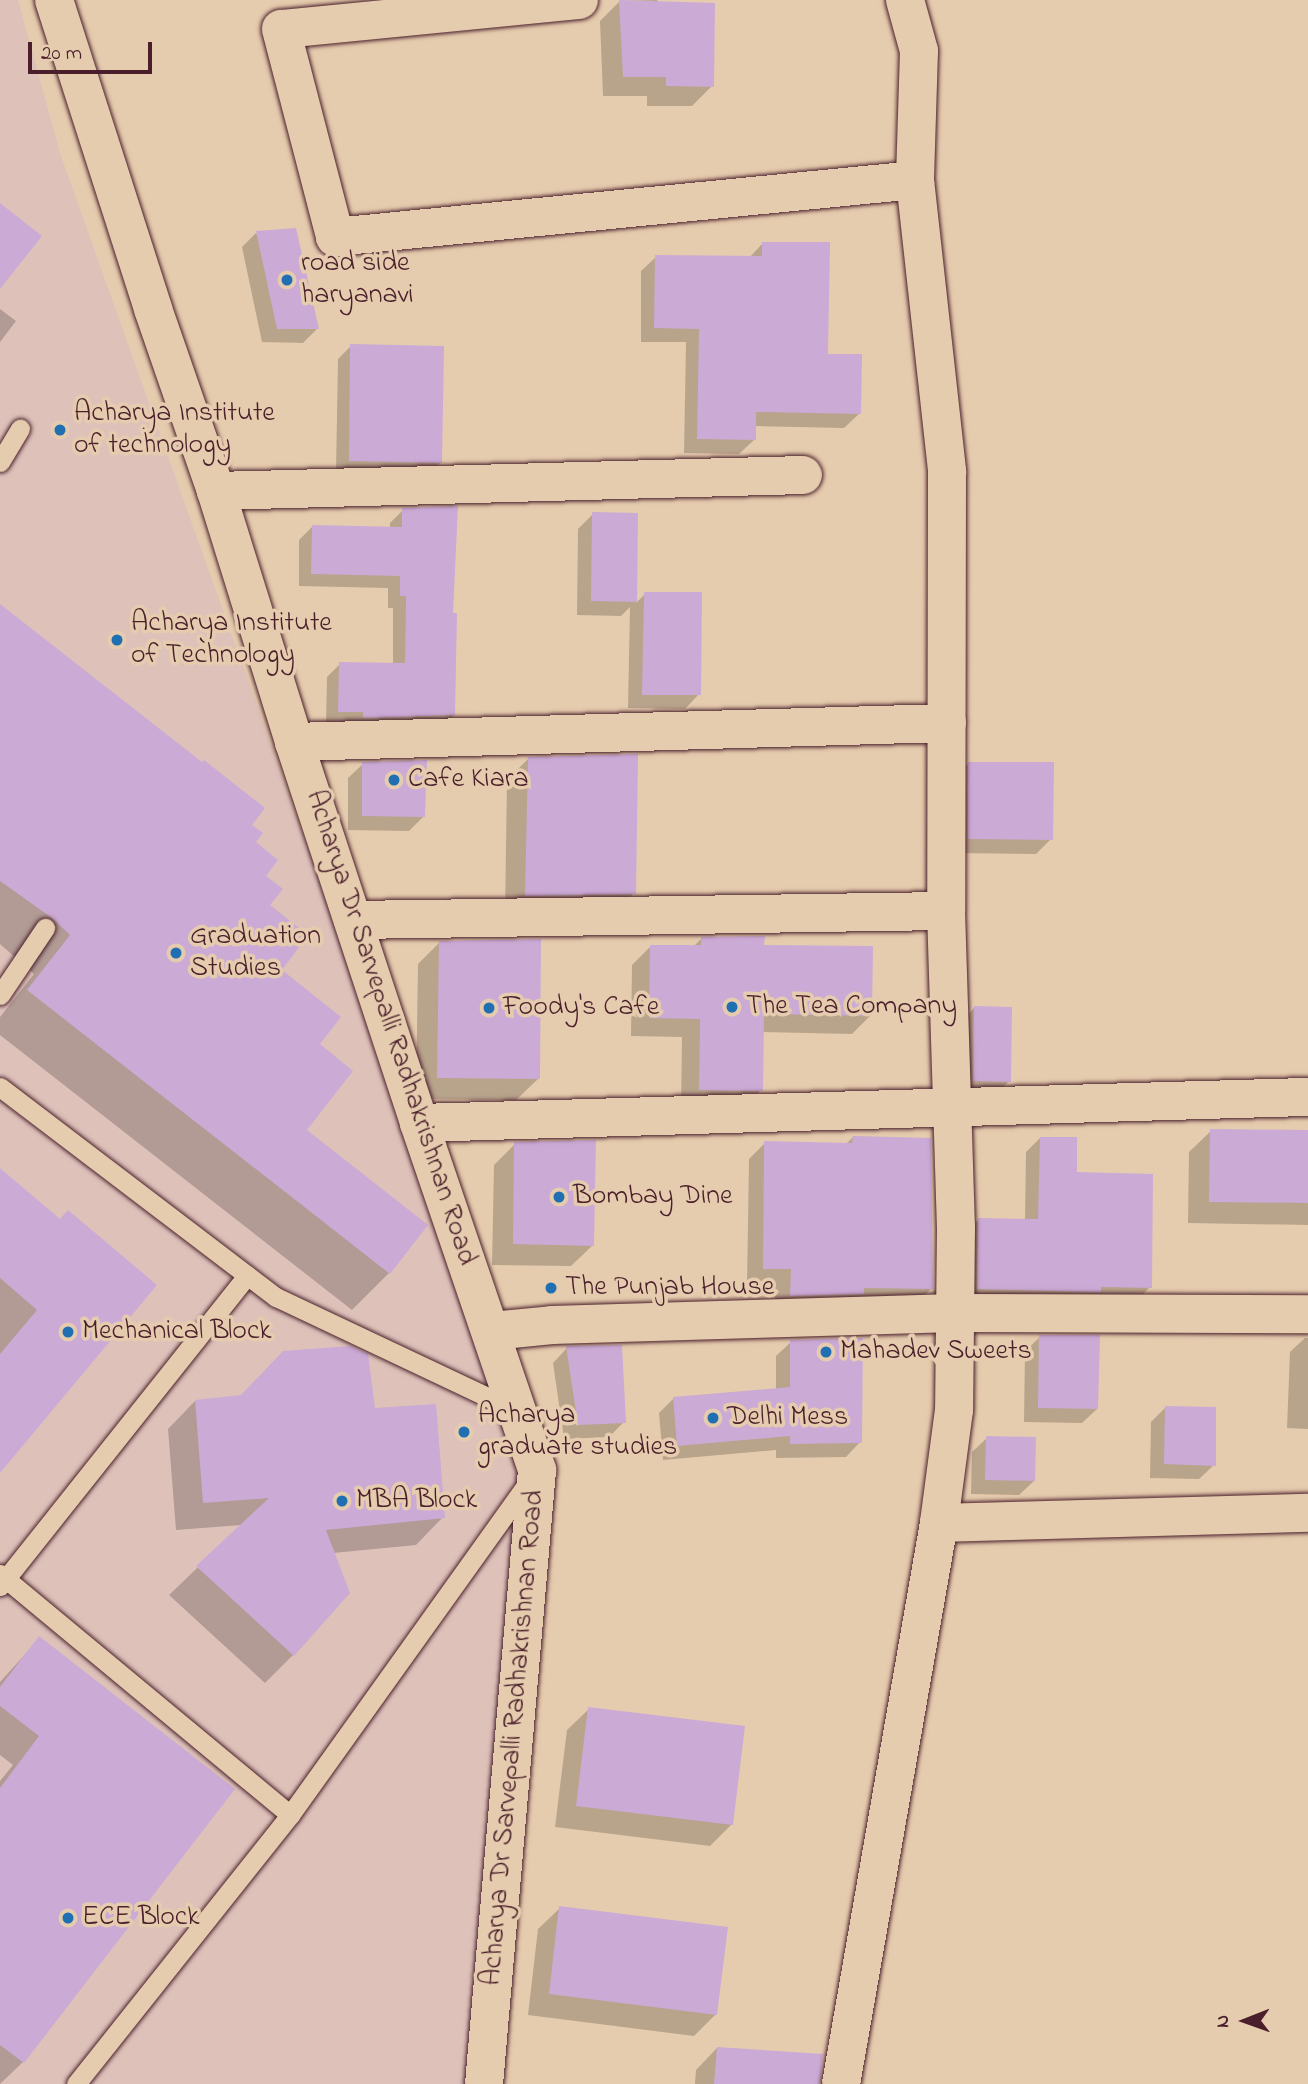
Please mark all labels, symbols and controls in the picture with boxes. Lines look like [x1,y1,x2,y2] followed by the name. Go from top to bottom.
[32,28,156,72] scale bar
[41,39,82,69] text: 20 m
[301,247,414,313] place label: road side haryanavi
[279,272,295,288] marker: road side haryanavi
[74,397,275,463] place label: Acharya Institute of technology
[52,422,68,438] marker: Acharya Institute of technology
[131,607,332,673] place label: Acharya Institute of Technology
[109,632,125,648] marker: Acharya Institute of Technology
[408,763,529,797] place label: Cafe Kiara
[386,772,402,788] marker: Cafe Kiara
[297,786,483,1270] street label: Acharya Dr Sarvepalli Radhakrishnan Road
[190,920,321,986] place label: Graduation Studies
[168,945,184,961] marker: Graduation Studies
[746,990,957,1024] place label: The Tea Company
[503,991,659,1025] place label: Foody's Cafe
[724,999,740,1015] marker: The Tea Company
[481,1000,497,1016] marker: Foody's Cafe
[573,1180,733,1214] place label: Bombay Dine
[551,1189,567,1205] marker: Bombay Dine
[565,1271,774,1305] place label: The Punjab House
[543,1280,559,1296] marker: The Punjab House
[82,1315,272,1349] place label: Mechanical Block
[60,1324,76,1340] marker: Mechanical Block
[840,1335,1032,1369] place label: Mahadev Sweets
[818,1344,834,1360] marker: Mahadev Sweets
[478,1399,677,1465] place label: Acharya graduate studies
[727,1401,848,1435] place label: Delhi Mess
[705,1410,721,1426] marker: Delhi Mess
[456,1424,472,1440] marker: Acharya graduate studies
[356,1484,477,1518] place label: MBA Block
[476,1489,552,1987] street label: Acharya Dr Sarvepalli Radhakrishnan Road
[334,1493,350,1509] marker: MBA Block
[82,1901,199,1935] place label: ECE Block
[60,1910,76,1926] marker: ECE Block
[1210,1986,1280,2056] north arrow
[1210,2015,1237,2028] text: N

